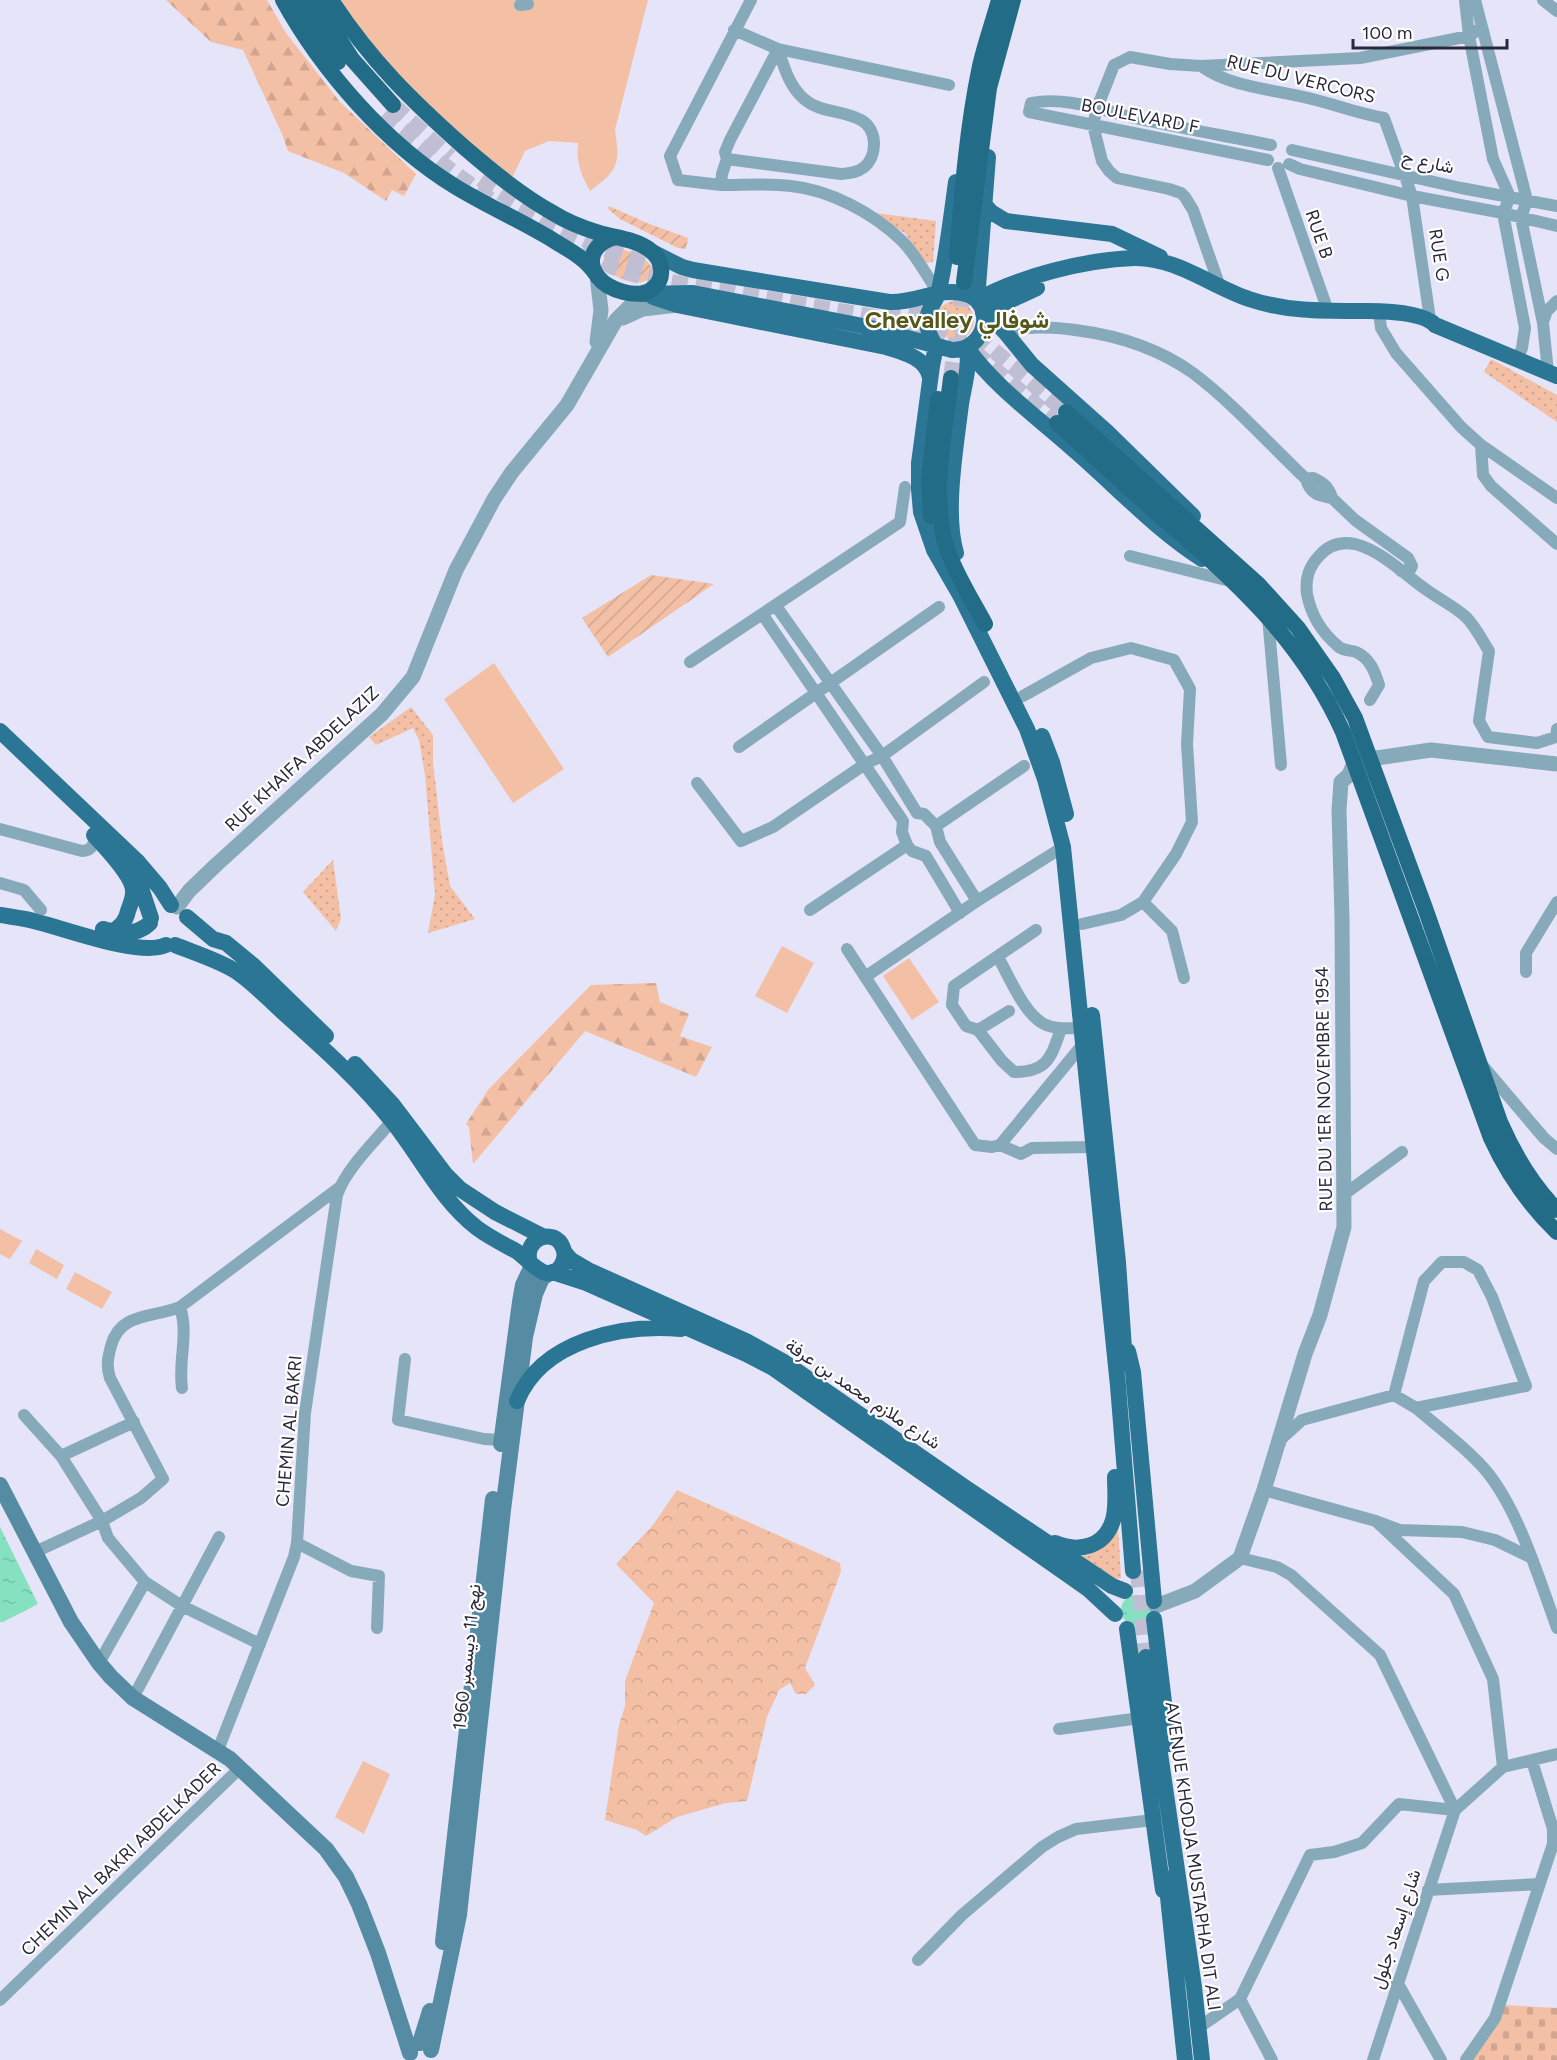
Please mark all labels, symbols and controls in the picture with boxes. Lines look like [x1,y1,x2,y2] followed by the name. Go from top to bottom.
[1353,12,1508,50] scale bar
[1362,22,1412,44] text: 100 m
[1224,50,1378,108] street label: RUE DU VERCORS
[1079,94,1201,138] street label: BOULEVARD F
[1400,145,1456,180] street label: شارع ح
[1300,207,1338,261] street label: RUE B
[1424,227,1454,283] street label: RUE G
[865,305,1049,340] district label: Chevalley شوفالي
[220,682,384,836] street label: RUE KHAIFA ABDELAZIZ
[1311,966,1337,1212] street label: RUE DU 1ER NOVEMBRE 1954
[781,1334,945,1455] street label: شارع ملازم محمد بن عرفة
[271,1354,307,1508] street label: CHEMIN AL BAKRI
[448,1583,487,1731] street label: نهج 11 ديسمبر 1960
[1160,1700,1226,2012] street label: AVENUE KHODJA MUSTAPHA DIT ALI
[16,1757,226,1961] street label: CHEMIN AL BAKRI ABDELKADER
[1366,1866,1427,1992] street label: شارع إسعاد جلول

